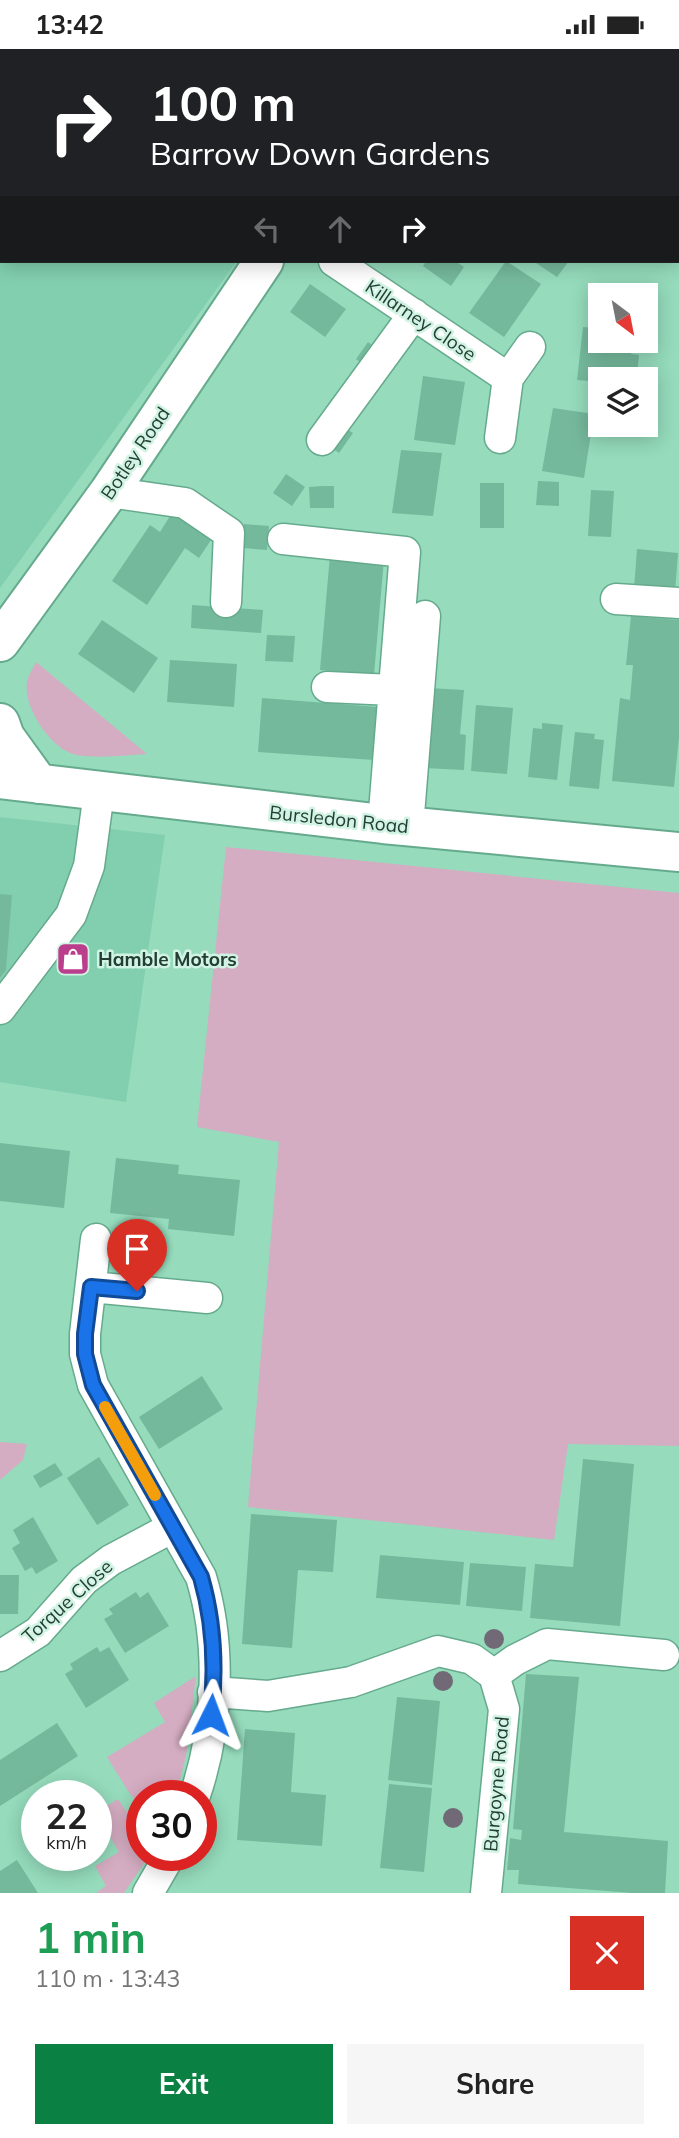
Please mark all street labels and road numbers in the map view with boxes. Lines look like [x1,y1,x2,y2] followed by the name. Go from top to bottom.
[361,274,481,366] street label: Killarney Close
[95,402,175,504] street label: Botley Road
[268,800,410,838] street label: Bursledon Road
[17,1554,117,1648] street label: Torque Close
[478,1715,514,1853] street label: Burgoyne Road

